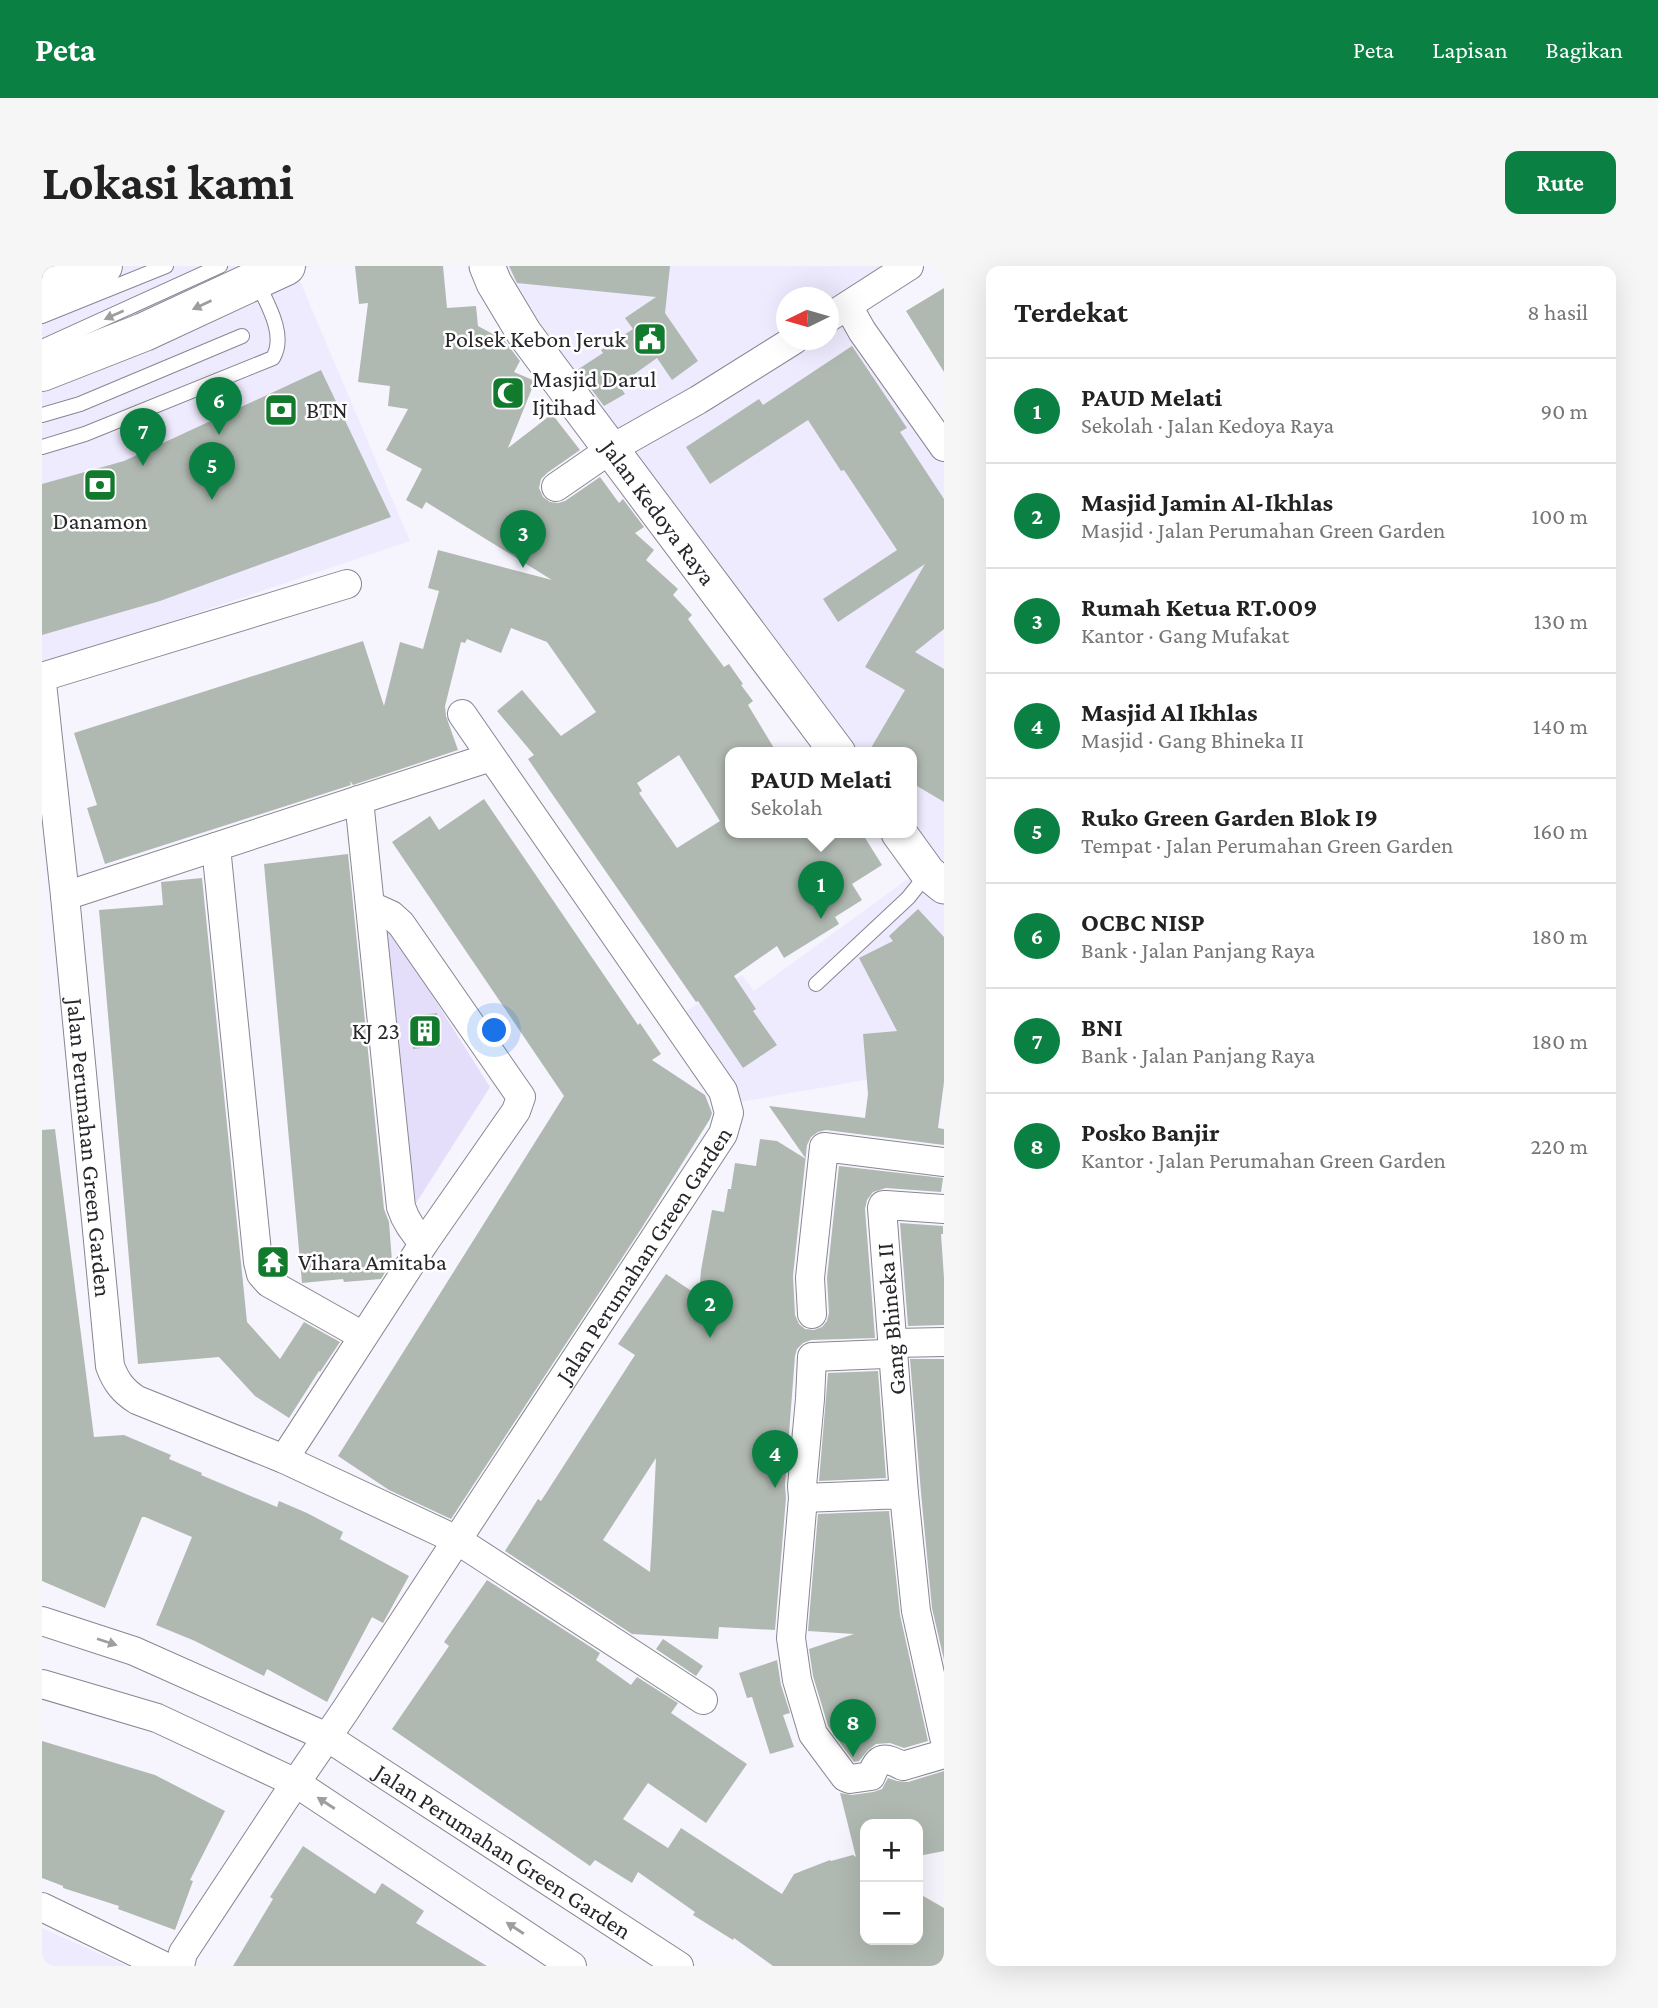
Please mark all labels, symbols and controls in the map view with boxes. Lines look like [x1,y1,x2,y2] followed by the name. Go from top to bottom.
[35,31,96,68] text: Peta
[1353,36,1394,63] text: Peta
[1432,36,1508,63] text: Lapisan
[1546,36,1623,63] text: Bagikan
[1505,151,1616,214] button: Rute
[42,155,294,210] text: Lokasi kami
[776,287,839,350] north arrow
[1014,295,1128,328] text: Terdekat
[1527,299,1588,325] text: 8 hasil
[191,300,212,311] one-way arrow
[103,310,124,321] one-way arrow
[631,320,669,358] public building icon: Polsek Kebon Jeruk
[444,325,627,352] place label: Polsek Kebon Jeruk
[532,365,656,420] place label: Masjid Darul Ijtihad
[489,374,527,412] mosque icon: Masjid Darul Ijtihad
[196,377,242,435] pin: 6
[1081,383,1222,412] text: PAUD Melati
[262,391,300,429] bank icon: BTN
[306,396,348,423] place label: BTN
[1033,398,1041,424] text: 1
[1541,398,1588,424] text: 90 m
[120,408,166,466] pin: 7
[1081,412,1334,438] text: Sekolah · Jalan Kedoya Raya
[595,433,722,590] street label: Jalan Kedoya Raya
[189,442,235,500] pin: 5
[81,466,119,504] bank icon: Danamon
[1081,488,1333,517] text: Masjid Jamin Al-Ikhlas
[1031,503,1043,529] text: 2
[1532,503,1588,529] text: 100 m
[52,507,148,534] place label: Danamon
[500,510,546,568] pin: 3
[1081,517,1445,543] text: Masjid · Jalan Perumahan Green Garden
[1081,593,1317,622] text: Rumah Ketua RT.009
[1031,608,1043,634] text: 3
[1534,608,1588,634] text: 130 m
[1081,622,1289,648] text: Kantor · Gang Mufakat
[1081,698,1258,727] text: Masjid Al Ikhlas
[1031,713,1043,739] text: 4
[1533,713,1588,739] text: 140 m
[1081,727,1304,753] text: Masjid · Gang Bhineka II
[725,747,917,838] popup
[750,765,892,794] text: PAUD Melati
[750,794,823,820] text: Sekolah
[1081,803,1378,832] text: Ruko Green Garden Blok I9
[1031,818,1043,844] text: 5
[1533,818,1588,844] text: 160 m
[1081,832,1453,858] text: Tempat · Jalan Perumahan Green Garden
[798,861,844,919] pin: 1
[1081,908,1205,937] text: OCBC NISP
[1031,923,1043,949] text: 6
[1532,923,1588,949] text: 180 m
[1081,937,1315,963] text: Bank · Jalan Panjang Raya
[62,995,117,1298] street label: Jalan Perumahan Green Garden
[406,1012,444,1050] building icon: KJ 23
[477,1013,511,1047] your location
[1081,1013,1123,1042] text: BNI
[352,1017,400,1044] place label: KJ 23
[1031,1028,1043,1054] text: 7
[1532,1028,1588,1054] text: 180 m
[1081,1042,1315,1068] text: Bank · Jalan Panjang Raya
[1081,1118,1220,1147] text: Posko Banjir
[549,1121,737,1389] street label: Jalan Perumahan Green Garden
[1030,1133,1044,1159] text: 8
[1530,1133,1588,1159] text: 220 m
[1081,1147,1446,1173] text: Kantor · Jalan Perumahan Green Garden
[870,1242,911,1396] street label: Gang Bhineka II
[254,1243,292,1281] temple icon: Vihara Amitaba
[298,1248,447,1275] place label: Vihara Amitaba
[687,1280,733,1338] pin: 2
[752,1430,798,1488] pin: 4
[97,1637,118,1648] one-way arrow
[830,1699,876,1757] pin: 8
[368,1757,637,1944] street label: Jalan Perumahan Green Garden
[316,1797,335,1810] one-way arrow
[860,1819,923,1945] map controls
[860,1819,923,1882] button: +
[860,1882,923,1945] button: −
[506,1922,525,1935] one-way arrow

